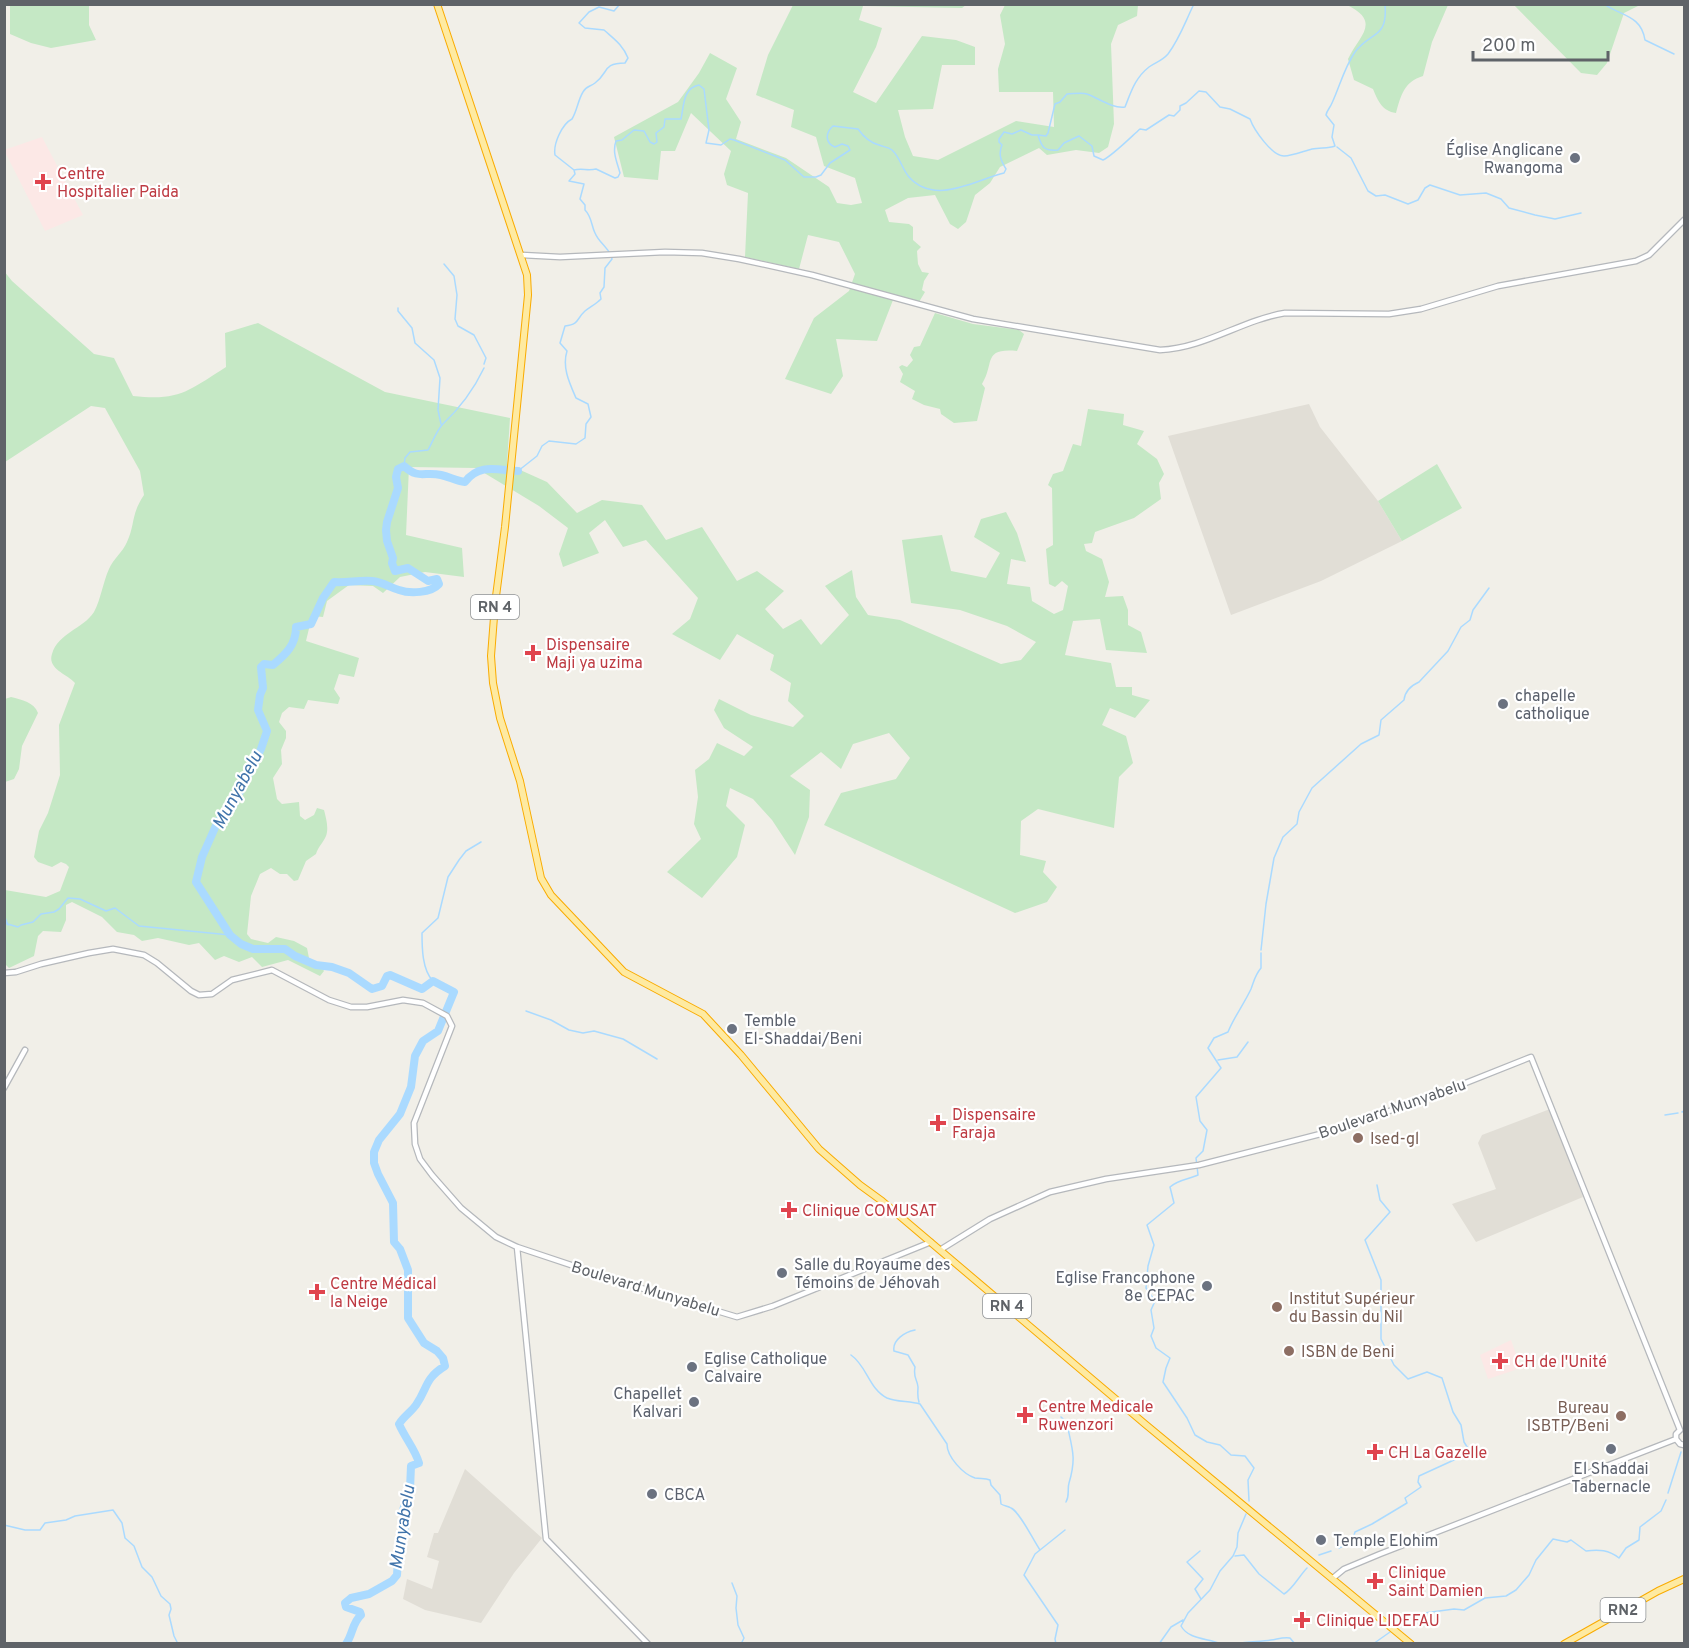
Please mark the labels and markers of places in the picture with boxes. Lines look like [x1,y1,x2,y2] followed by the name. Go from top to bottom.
[1446,139,1563,179] place label: Église Anglicane Rwangoma
[1568,151,1582,165] marker: Église Anglicane Rwangoma
[57,165,179,203] place label: Centre Hospitalier Paida
[34,173,52,191] marker: Centre Hospitalier Paida
[546,636,643,674] place label: Dispensaire Maji ya uzima
[524,644,542,662] marker: Dispensaire Maji ya uzima
[1515,687,1590,725] place label: chapelle catholique
[1496,697,1510,711] marker: chapelle catholique
[744,1012,862,1050] place label: Temble El-Shaddai/Beni
[725,1022,739,1036] marker: Temble El-Shaddai/Beni
[952,1106,1036,1144] place label: Dispensaire Faraja
[929,1114,947,1132] marker: Dispensaire Faraja
[1370,1130,1419,1150] place label: Ised-gl
[1351,1131,1365,1145] marker: Ised-gl
[780,1201,798,1219] marker: Clinique COMUSAT
[802,1202,937,1222] place label: Clinique COMUSAT
[794,1256,950,1294] place label: Salle du Royaume des Témoins de Jéhovah
[775,1266,789,1280] marker: Salle du Royaume des Témoins de Jéhovah
[1055,1269,1195,1307] place label: Eglise Francophone 8e CEPAC
[330,1275,437,1313] place label: Centre Médical la Neige
[1200,1279,1214,1293] marker: Eglise Francophone 8e CEPAC
[308,1283,326,1301] marker: Centre Médical la Neige
[1289,1290,1415,1328] place label: Institut Supérieur du Bassin du Nil
[1270,1300,1284,1314] marker: Institut Supérieur du Bassin du Nil
[1301,1343,1394,1363] place label: ISBN de Beni
[1282,1344,1296,1358] marker: ISBN de Beni
[704,1350,827,1388] place label: Eglise Catholique Calvaire
[1491,1352,1509,1370] marker: CH de l'Unité
[1514,1353,1607,1373] place label: CH de l'Unité
[685,1360,699,1374] marker: Eglise Catholique Calvaire
[613,1385,682,1423] place label: Chapellet Kalvari
[687,1395,701,1409] marker: Chapellet Kalvari
[1038,1398,1153,1436] place label: Centre Medicale Ruwenzori
[1527,1399,1609,1437] place label: Bureau ISBTP/Beni
[1016,1406,1034,1424] marker: Centre Medicale Ruwenzori
[1614,1409,1628,1423] marker: Bureau ISBTP/Beni
[1604,1442,1618,1456] marker: El Shaddai Tabernacle
[1366,1443,1384,1461] marker: CH La Gazelle
[1388,1444,1487,1464] place label: CH La Gazelle
[1571,1460,1651,1498] place label: El Shaddai Tabernacle
[664,1486,706,1506] place label: CBCA
[645,1487,659,1501] marker: CBCA
[1333,1532,1438,1552] place label: Temple Elohim
[1314,1533,1328,1547] marker: Temple Elohim
[1388,1564,1483,1602] place label: Clinique Saint Damien
[1366,1572,1384,1590] marker: Clinique Saint Damien
[1293,1611,1311,1629] marker: Clinique LIDEFAU
[1316,1612,1440,1632] place label: Clinique LIDEFAU

